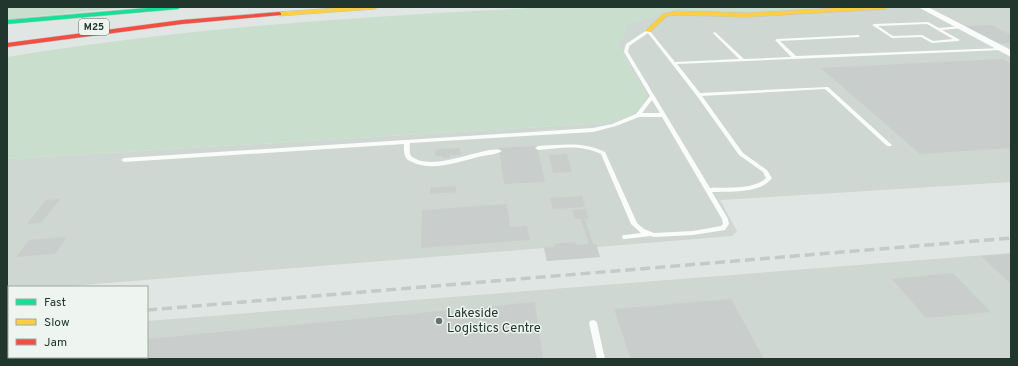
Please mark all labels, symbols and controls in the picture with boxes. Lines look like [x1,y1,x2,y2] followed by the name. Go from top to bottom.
[79,19,109,35] road number: M25
[8,286,148,358] legend
[44,295,66,311] text: Fast
[447,306,541,337] place label: Lakeside Logistics Centre
[44,315,70,331] text: Slow
[434,316,444,326] marker: Lakeside Logistics Centre
[44,335,67,351] text: Jam

